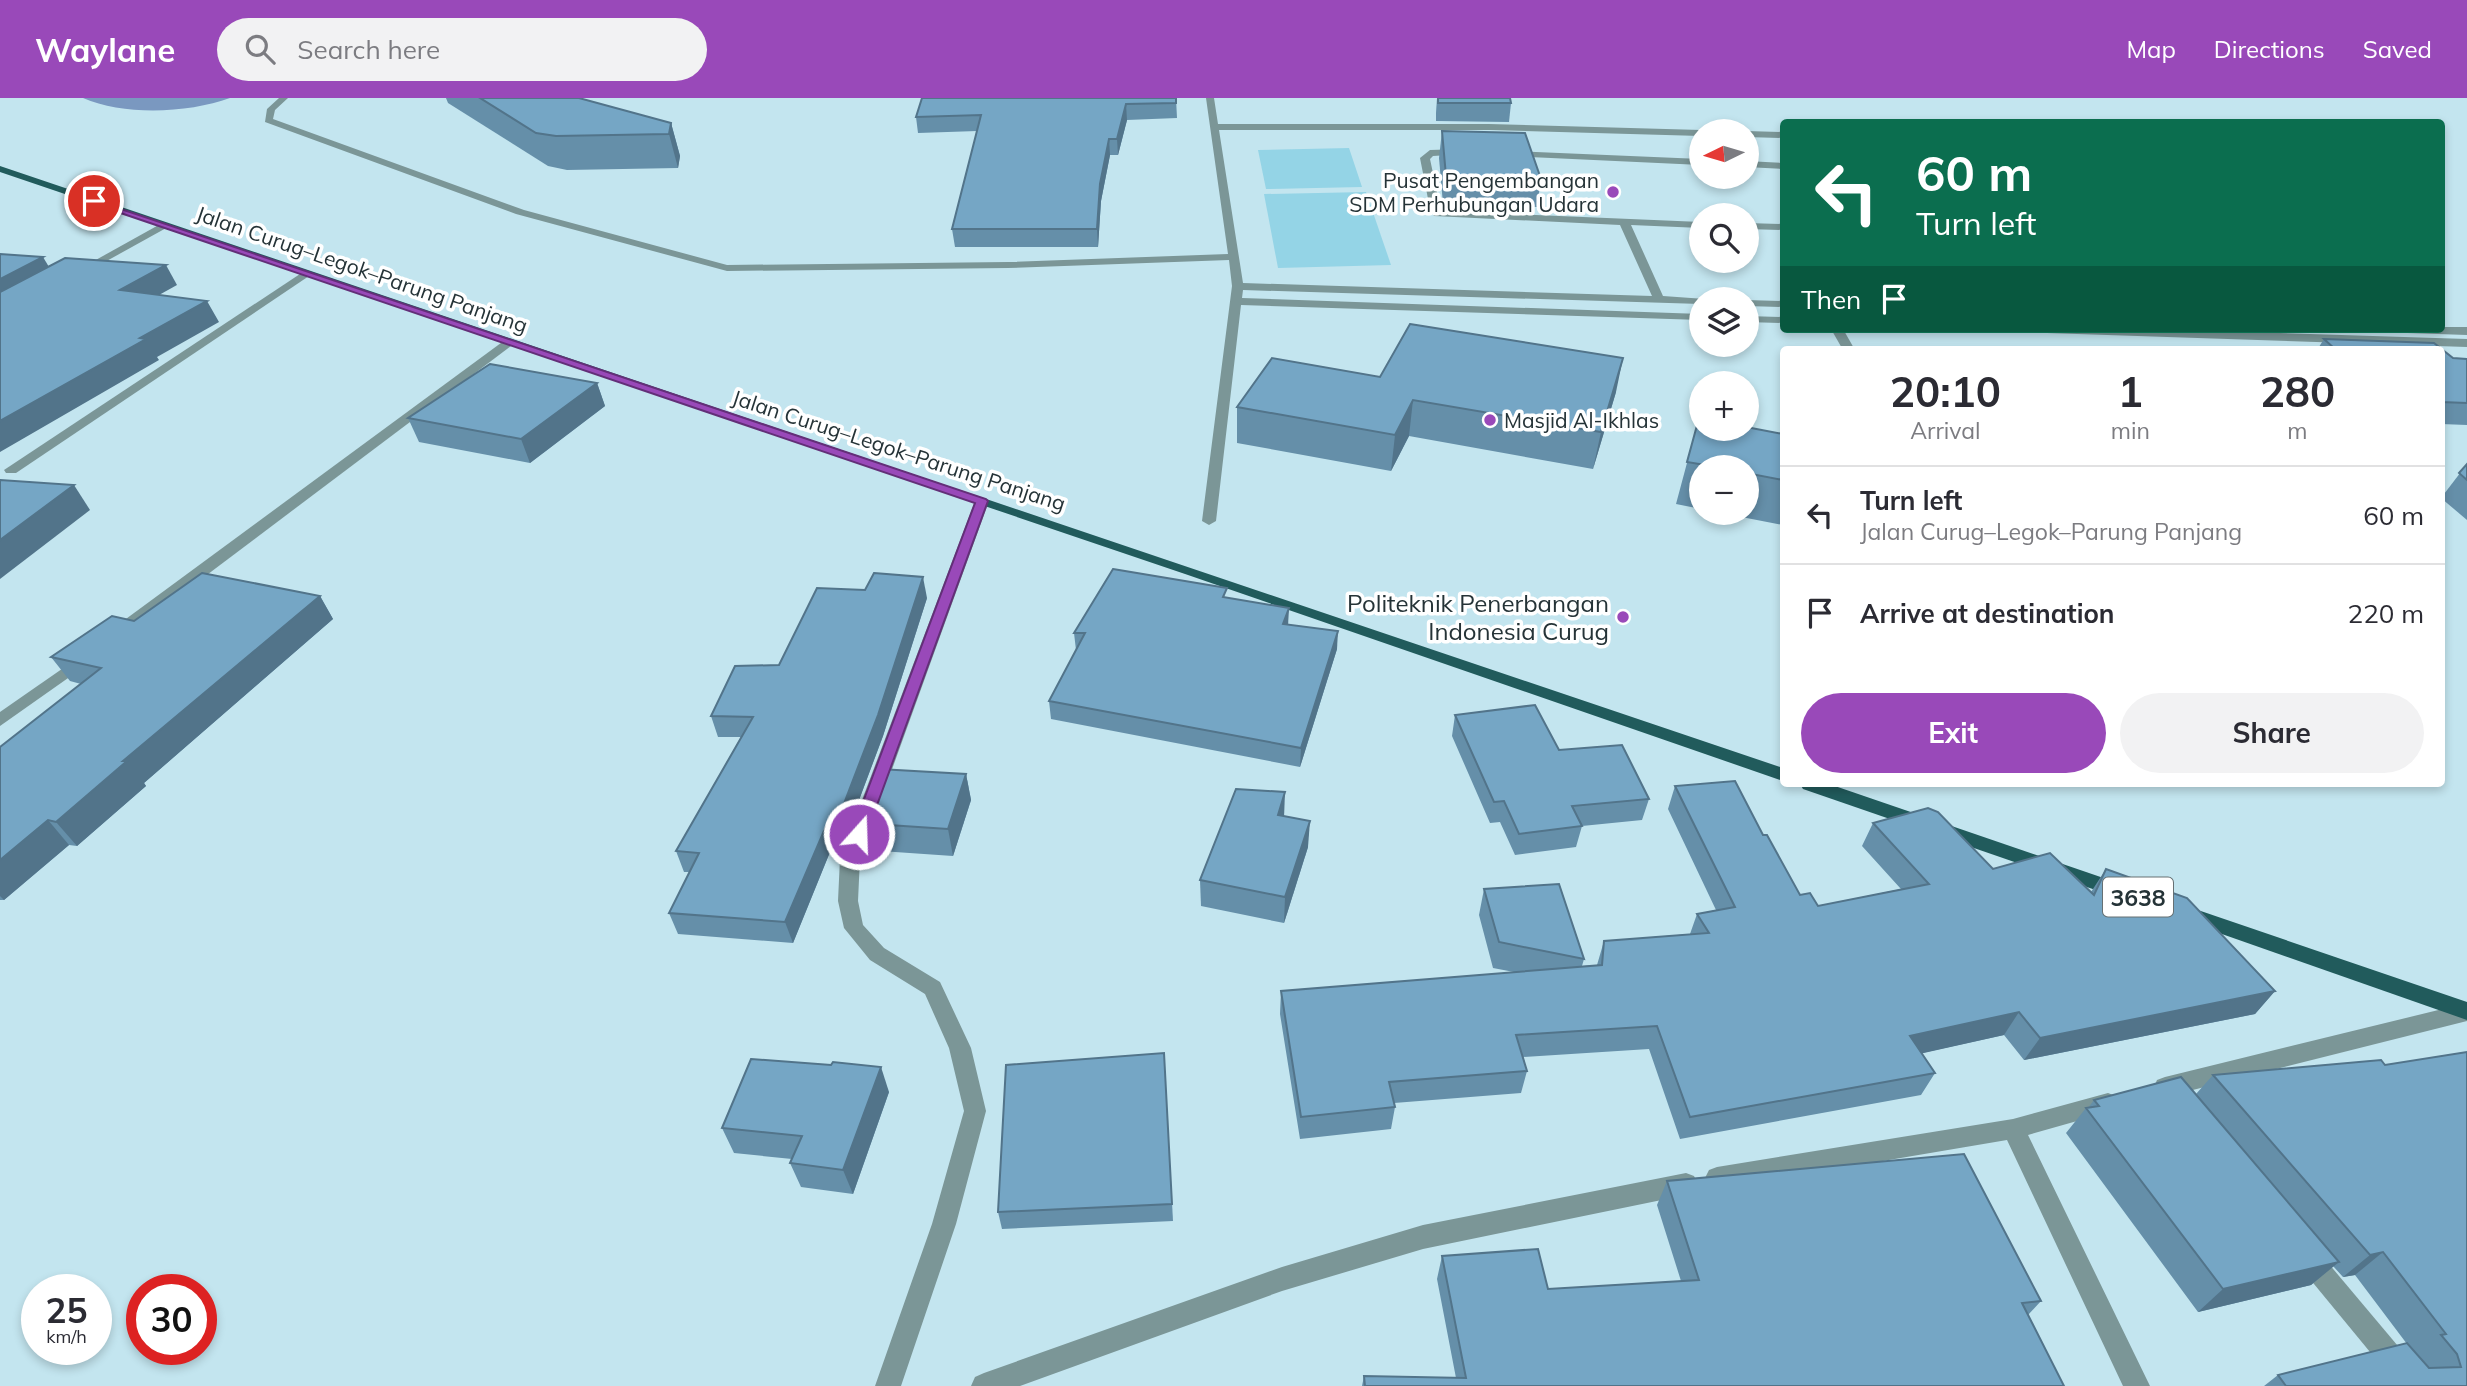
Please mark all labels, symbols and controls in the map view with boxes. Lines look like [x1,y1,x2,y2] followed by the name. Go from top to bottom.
[217,18,707,81] search box
[35,29,175,70] text: Waylane
[241,30,279,68] icon: search
[297,33,440,66] text: Search here
[2126,34,2176,64] text: Map
[2214,34,2325,64] text: Directions
[2363,34,2432,64] text: Saved
[1689,119,1759,189] north arrow
[1689,119,1759,525] map controls
[1916,142,2032,203] text: 60 m
[1801,147,1892,238] icon: left
[1349,167,1599,217] place label: Pusat Pengembangan SDM Perhubungan Udara
[64,171,124,231] pin
[75,182,113,220] icon: arrive
[1605,184,1621,200] marker: Pusat Pengembangan SDM Perhubungan Udara
[193,200,531,338] street label: Jalan Curug–Legok–Parung Panjang
[1689,203,1759,273] button: search
[1916,203,2036,243] text: Turn left
[1875,280,1913,318] icon: arrive
[1801,283,1861,316] text: Then
[1689,287,1759,357] button: layers
[1890,365,2001,418] text: 20:10
[2118,365,2143,418] text: 1
[2260,365,2335,418] text: 280
[1689,371,1759,441] button: +
[729,384,1069,516] street label: Jalan Curug–Legok–Parung Panjang
[1504,407,1659,433] place label: Masjid Al-Ikhlas
[1482,412,1498,428] marker: Masjid Al-Ikhlas
[1910,416,1981,445] text: Arrival
[2111,416,2150,445] text: min
[2287,416,2308,445] text: m
[1689,455,1759,525] button: −
[1860,484,1962,517] text: Turn left
[1801,496,1839,534] icon: left
[2363,499,2424,532] text: 60 m
[1860,517,2242,546] text: Jalan Curug–Legok–Parung Panjang
[1347,588,1609,646] place label: Politeknik Penerbangan Indonesia Curug
[1801,594,1839,632] icon: arrive
[1860,597,2115,630] text: Arrive at destination
[2348,597,2424,630] text: 220 m
[1615,609,1631,625] marker: Politeknik Penerbangan Indonesia Curug
[1801,693,2106,773] button: Exit
[2120,693,2424,773] button: Share
[822,797,896,871] position arrow
[2103,877,2173,916] road number: 3638
[126,1274,217,1365] speed limit sign: 30
[45,1288,88,1332] text: 25
[46,1325,87,1348] text: km/h

